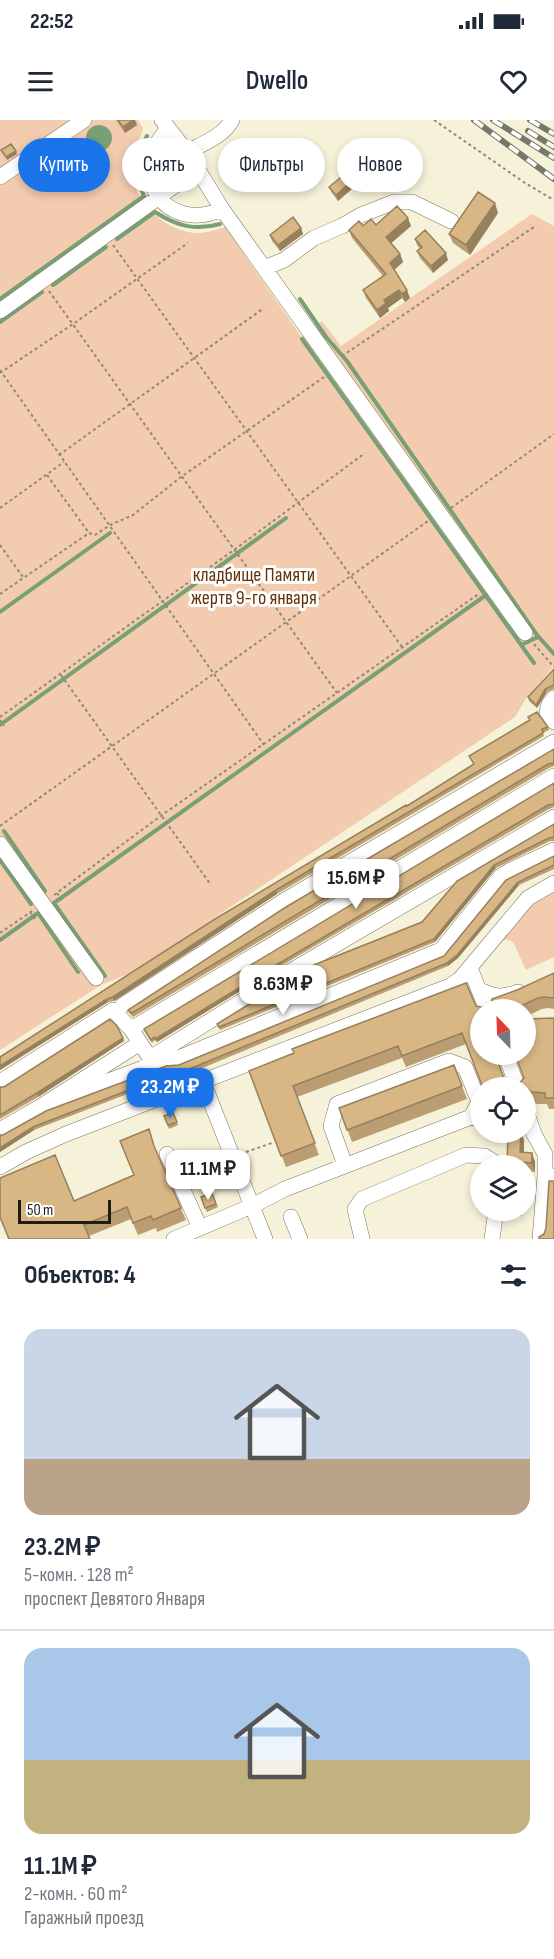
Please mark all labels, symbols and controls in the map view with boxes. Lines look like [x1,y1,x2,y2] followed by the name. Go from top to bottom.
[30,8,74,35] text: 22:52
[24,65,57,98] icon: menu
[246,65,308,97] text: Dwello
[497,65,530,98] icon: heart
[18,138,110,192] chip: Купить
[122,138,206,192] chip: Снять
[218,138,325,192] chip: Фильтры
[337,138,423,192] chip: Новое
[191,563,317,610] park label: кладбище Памяти жертв 9-го января
[301,859,411,910] pin: 15.6M ₽
[327,866,385,890] text: 15.6M ₽
[228,965,338,1016] pin: 8.63M ₽
[253,972,313,996] text: 8.63M ₽
[470,999,536,1065] north arrow
[470,999,536,1221] map controls
[115,1068,225,1119] pin: 23.2M ₽
[141,1075,199,1099] text: 23.2M ₽
[470,1077,536,1143] button: locate
[153,1150,263,1201] pin: 11.1M ₽
[470,1155,536,1221] button: layers
[180,1157,236,1181] text: 11.1M ₽
[18,1197,111,1224] scale bar
[27,1201,53,1220] text: 50 m
[497,1259,530,1292] icon: filters
[24,1260,136,1291] text: Объектов: 4
[223,1368,331,1476] icon: home
[24,1532,101,1563] text: 23.2M ₽
[24,1563,134,1587] text: 5-комн. · 128 m²
[24,1587,205,1611] text: проспект Девятого Января
[223,1687,331,1795] icon: home
[24,1851,97,1882] text: 11.1M ₽
[24,1882,127,1906] text: 2-комн. · 60 m²
[24,1906,144,1930] text: Гаражный проезд

